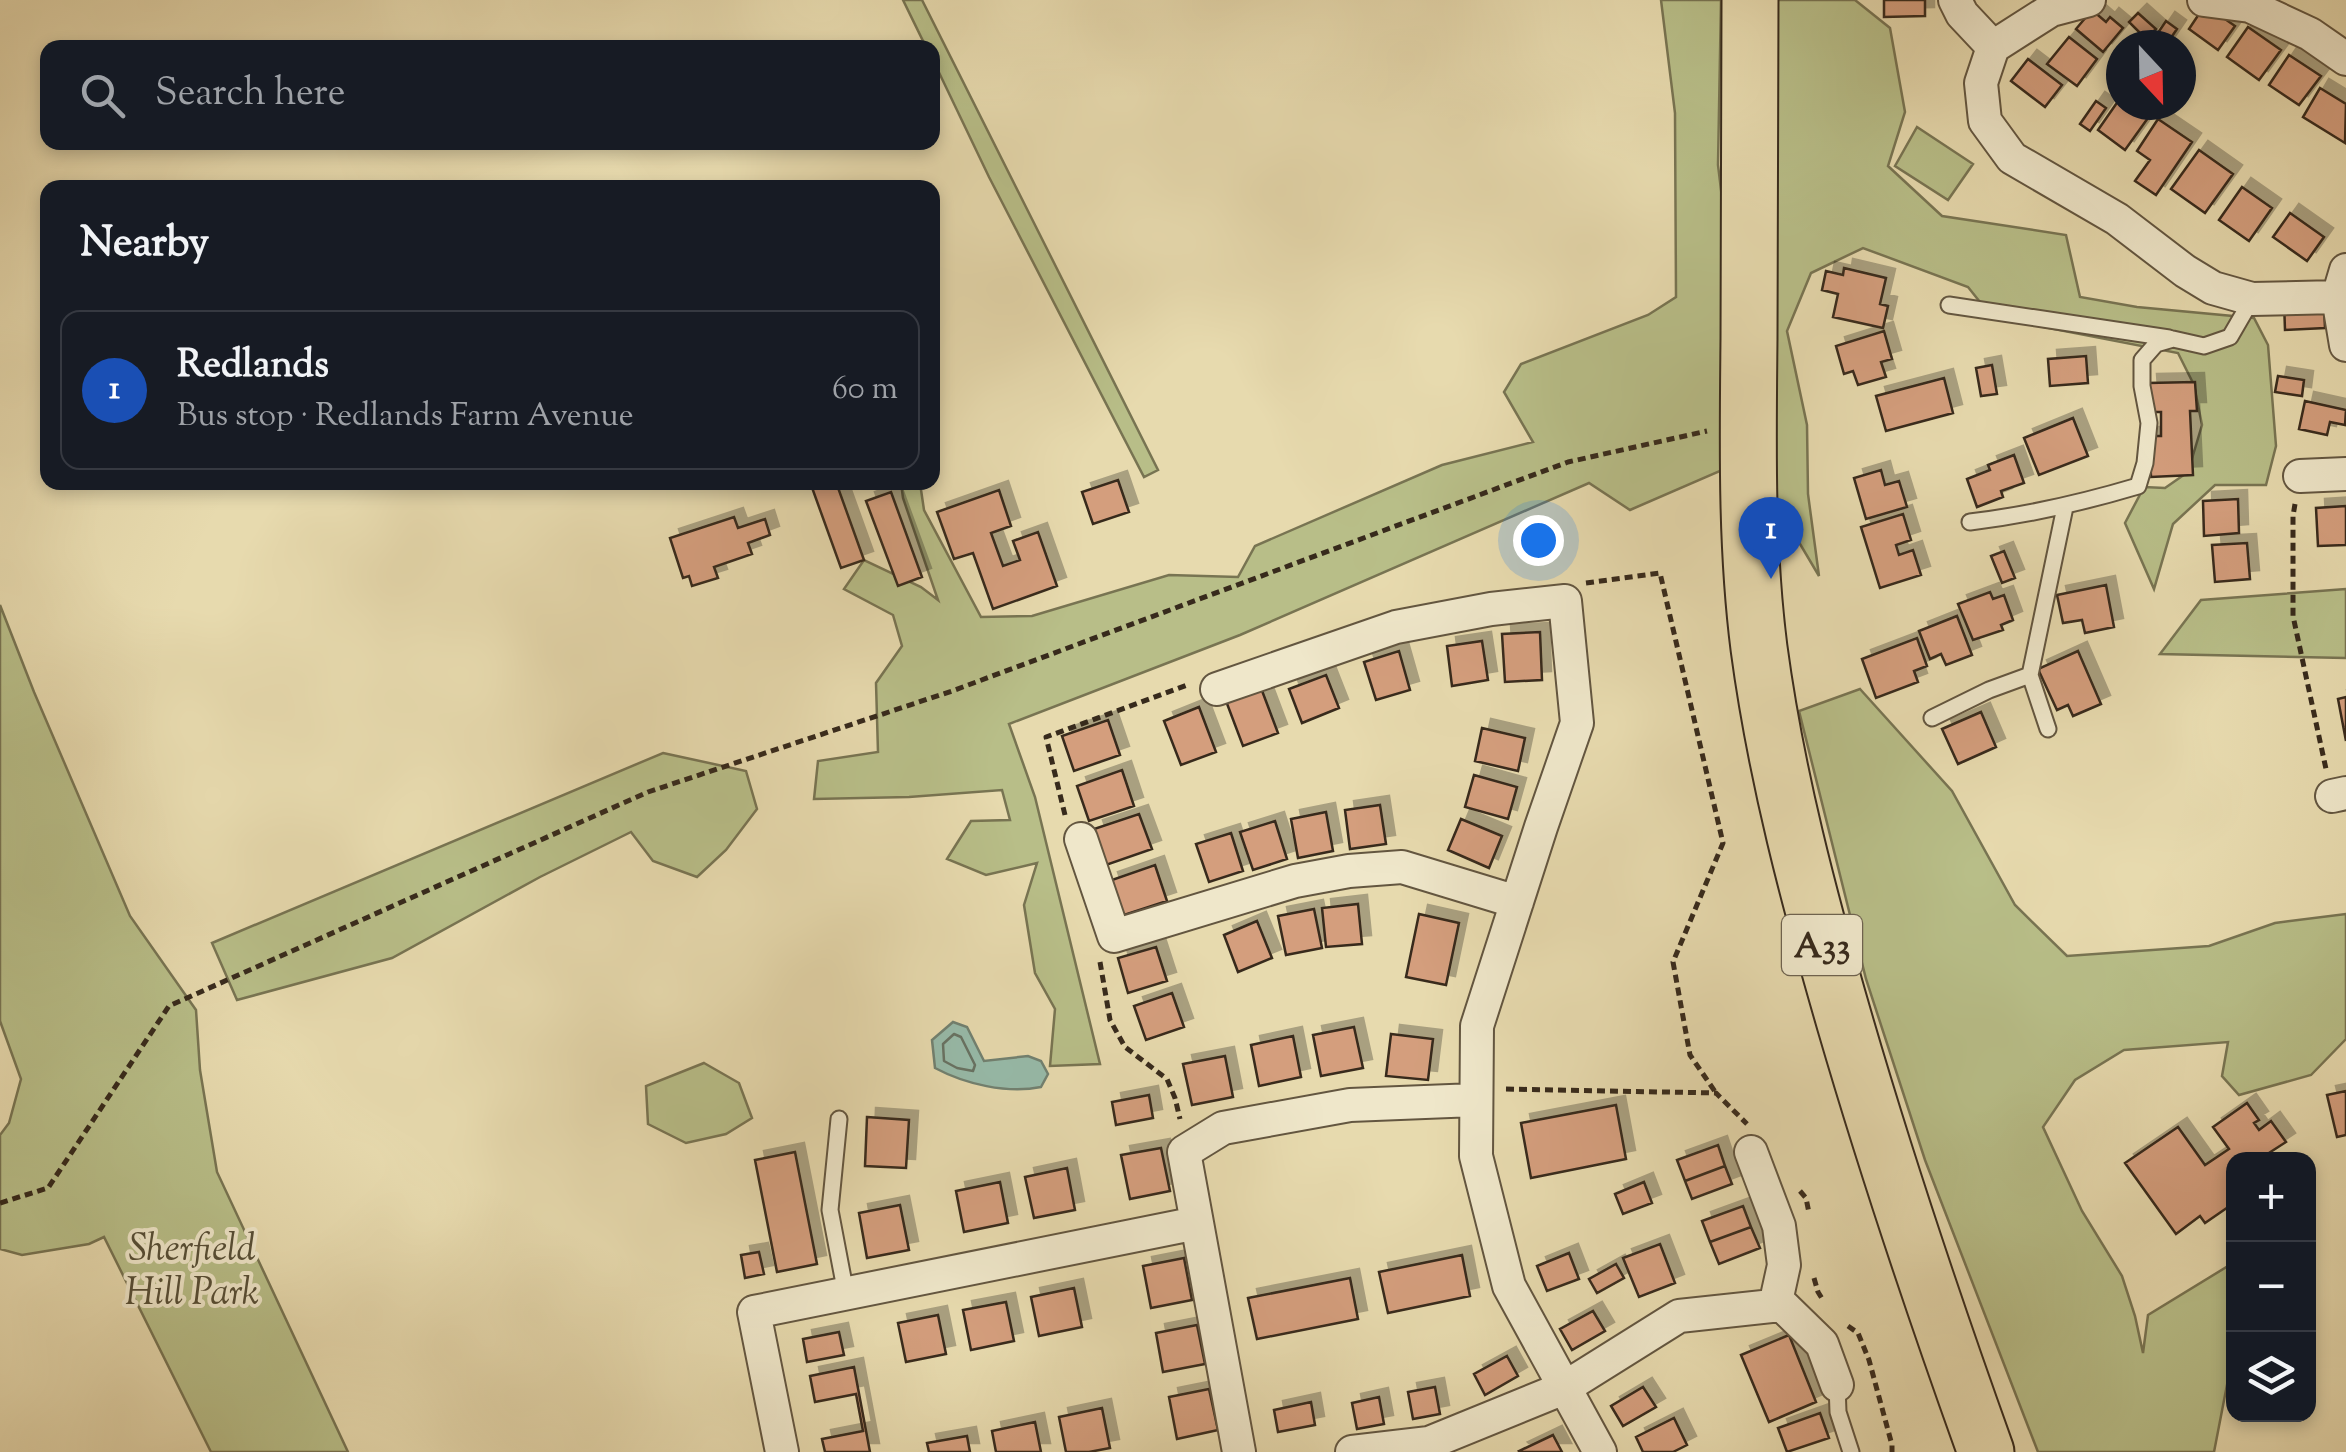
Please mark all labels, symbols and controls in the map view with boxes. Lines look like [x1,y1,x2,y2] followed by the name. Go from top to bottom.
[2106,30,2196,120] north arrow
[40,40,940,150] search box
[75,68,130,123] icon: search
[155,68,346,122] text: Search here
[80,215,209,275] text: Nearby
[177,340,329,394] text: Redlands
[109,367,120,413] text: 1
[832,367,898,413] text: 60 m
[177,394,634,440] text: Bus stop · Redlands Farm Avenue
[1738,496,1804,579] pin: 1
[1513,515,1564,566] your location
[1782,915,1862,975] road number: A33
[2226,1152,2316,1422] map controls
[2226,1152,2316,1242] button: +
[125,1224,259,1322] park label: Sherfield Hill Park
[2226,1242,2316,1332] button: −
[2226,1332,2316,1422] button: layers

